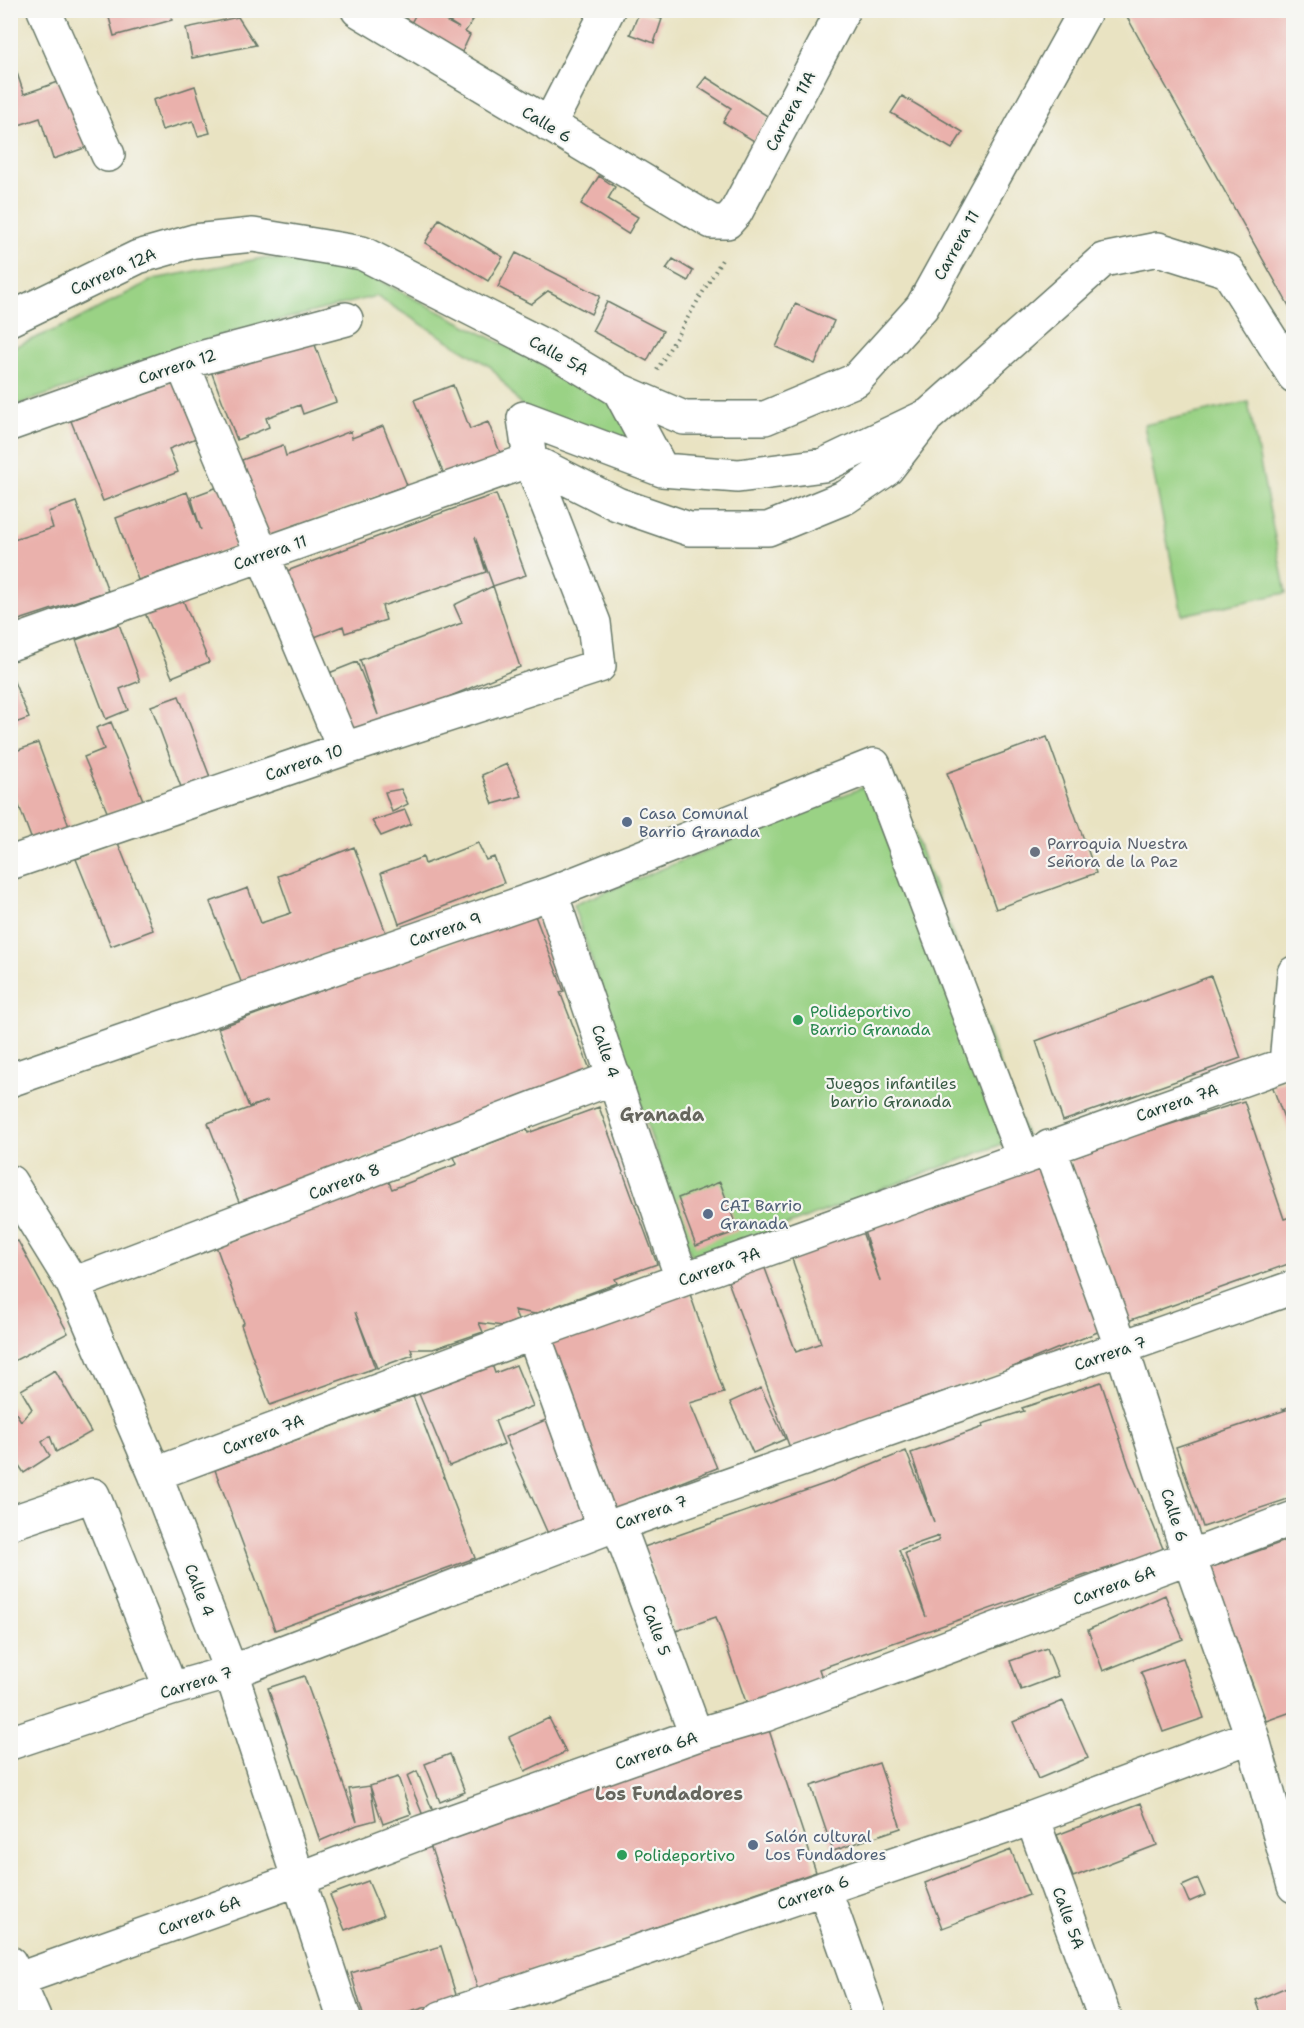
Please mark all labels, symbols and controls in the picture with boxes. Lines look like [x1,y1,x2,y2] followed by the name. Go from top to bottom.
[761,68,820,155] street label: Carrera 11A
[518,101,576,148] street label: Calle 6
[929,207,984,284] street label: Carrera 11
[67,243,159,300] street label: Carrera 12A
[525,331,592,380] street label: Calle 5A
[135,344,219,389] street label: Carrera 12
[231,530,310,575] street label: Carrera 11
[262,739,346,786] street label: Carrera 10
[639,803,760,842] place label: Casa Comunal Barrio Granada
[620,815,634,829] marker: Casa Comunal Barrio Granada
[1047,833,1188,872] place label: Parroquia Nuestra Señora de la Paz
[1028,845,1042,859] marker: Parroquia Nuestra Señora de la Paz
[406,907,484,952] street label: Carrera 9
[810,1001,931,1040] place label: Polideportivo Barrio Granada
[791,1013,805,1027] marker: Polideportivo Barrio Granada
[587,1022,624,1080] street label: Calle 4
[825,1073,957,1112] park label: Juegos infantiles barrio Granada
[1133,1079,1221,1126] street label: Carrera 7A
[620,1103,705,1127] district label: Granada
[305,1158,383,1205] street label: Carrera 8
[720,1195,802,1234] place label: CAI Barrio Granada
[701,1207,715,1221] marker: CAI Barrio Granada
[675,1242,763,1291] street label: Carrera 7A
[1071,1331,1149,1376] street label: Carrera 7
[219,1409,307,1460] street label: Carrera 7A
[1156,1486,1193,1544] street label: Calle 6
[612,1490,690,1535] street label: Carrera 7
[180,1561,219,1619] street label: Calle 4
[1070,1561,1158,1610] street label: Carrera 6A
[638,1602,676,1659] street label: Calle 5
[157,1661,235,1703] street label: Carrera 7
[612,1727,700,1774] street label: Carrera 6A
[595,1782,743,1806] district label: Los Fundadores
[765,1826,886,1865] place label: Salón cultural Los Fundadores
[746,1838,760,1852] marker: Salón cultural Los Fundadores
[634,1845,735,1866] place label: Polideportivo
[615,1848,629,1862] marker: Polideportivo
[774,1870,852,1915] street label: Carrera 6
[1048,1884,1089,1952] street label: Calle 5A
[155,1891,243,1940] street label: Carrera 6A

